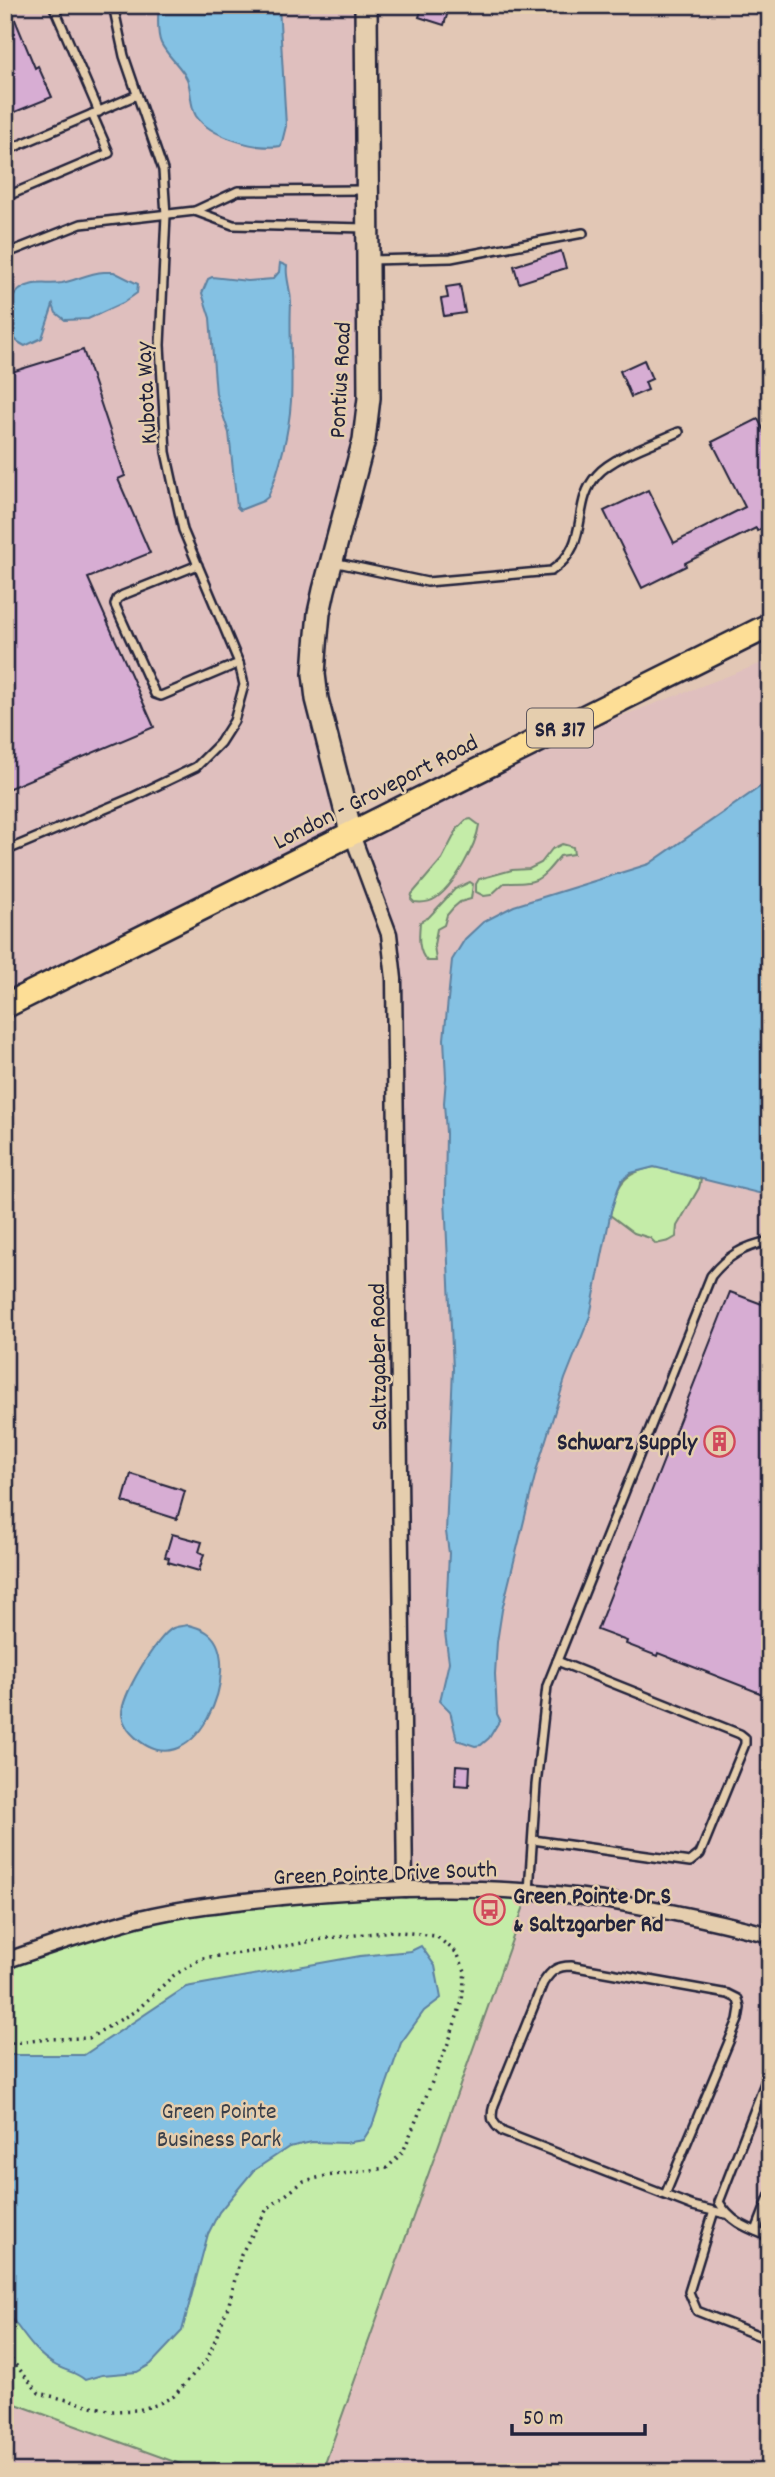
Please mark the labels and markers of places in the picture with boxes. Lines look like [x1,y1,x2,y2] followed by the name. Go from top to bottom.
[703,1424,737,1458] building icon: Schwarz Supply
[557,1427,698,1461] place label: Schwarz Supply
[513,1881,671,1943] place label: Green Pointe Dr S & Saltzgarber Rd
[473,1892,507,1926] bus stop icon: Green Pointe Dr S & Saltzgarber Rd

